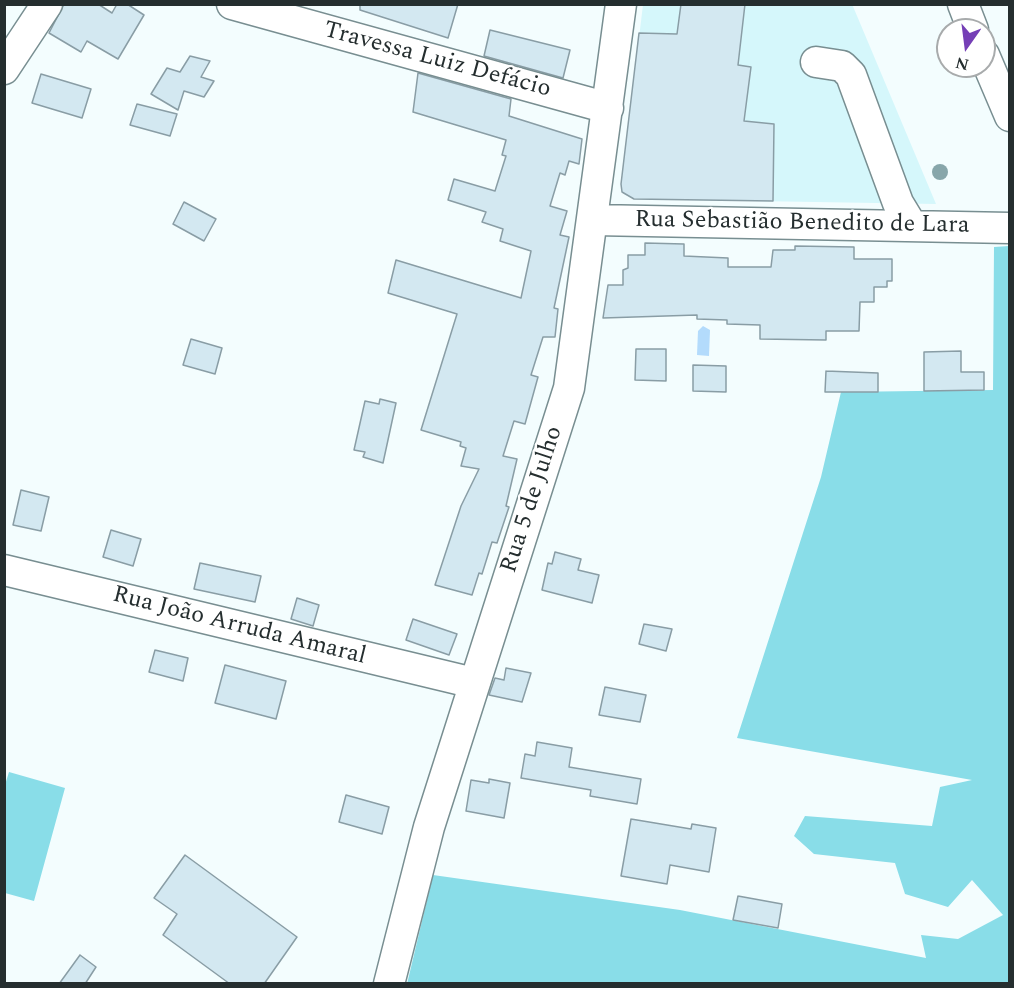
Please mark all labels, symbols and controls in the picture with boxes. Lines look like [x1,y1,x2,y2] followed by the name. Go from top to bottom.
[320,17,554,105] street label: Travessa Luiz Defácio
[936,18,996,78] north arrow
[953,50,971,77] text: N
[634,207,970,241] street label: Rua Sebastião Benedito de Lara
[496,423,570,577] street label: Rua 5 de Julho
[109,582,369,672] street label: Rua João Arruda Amaral

